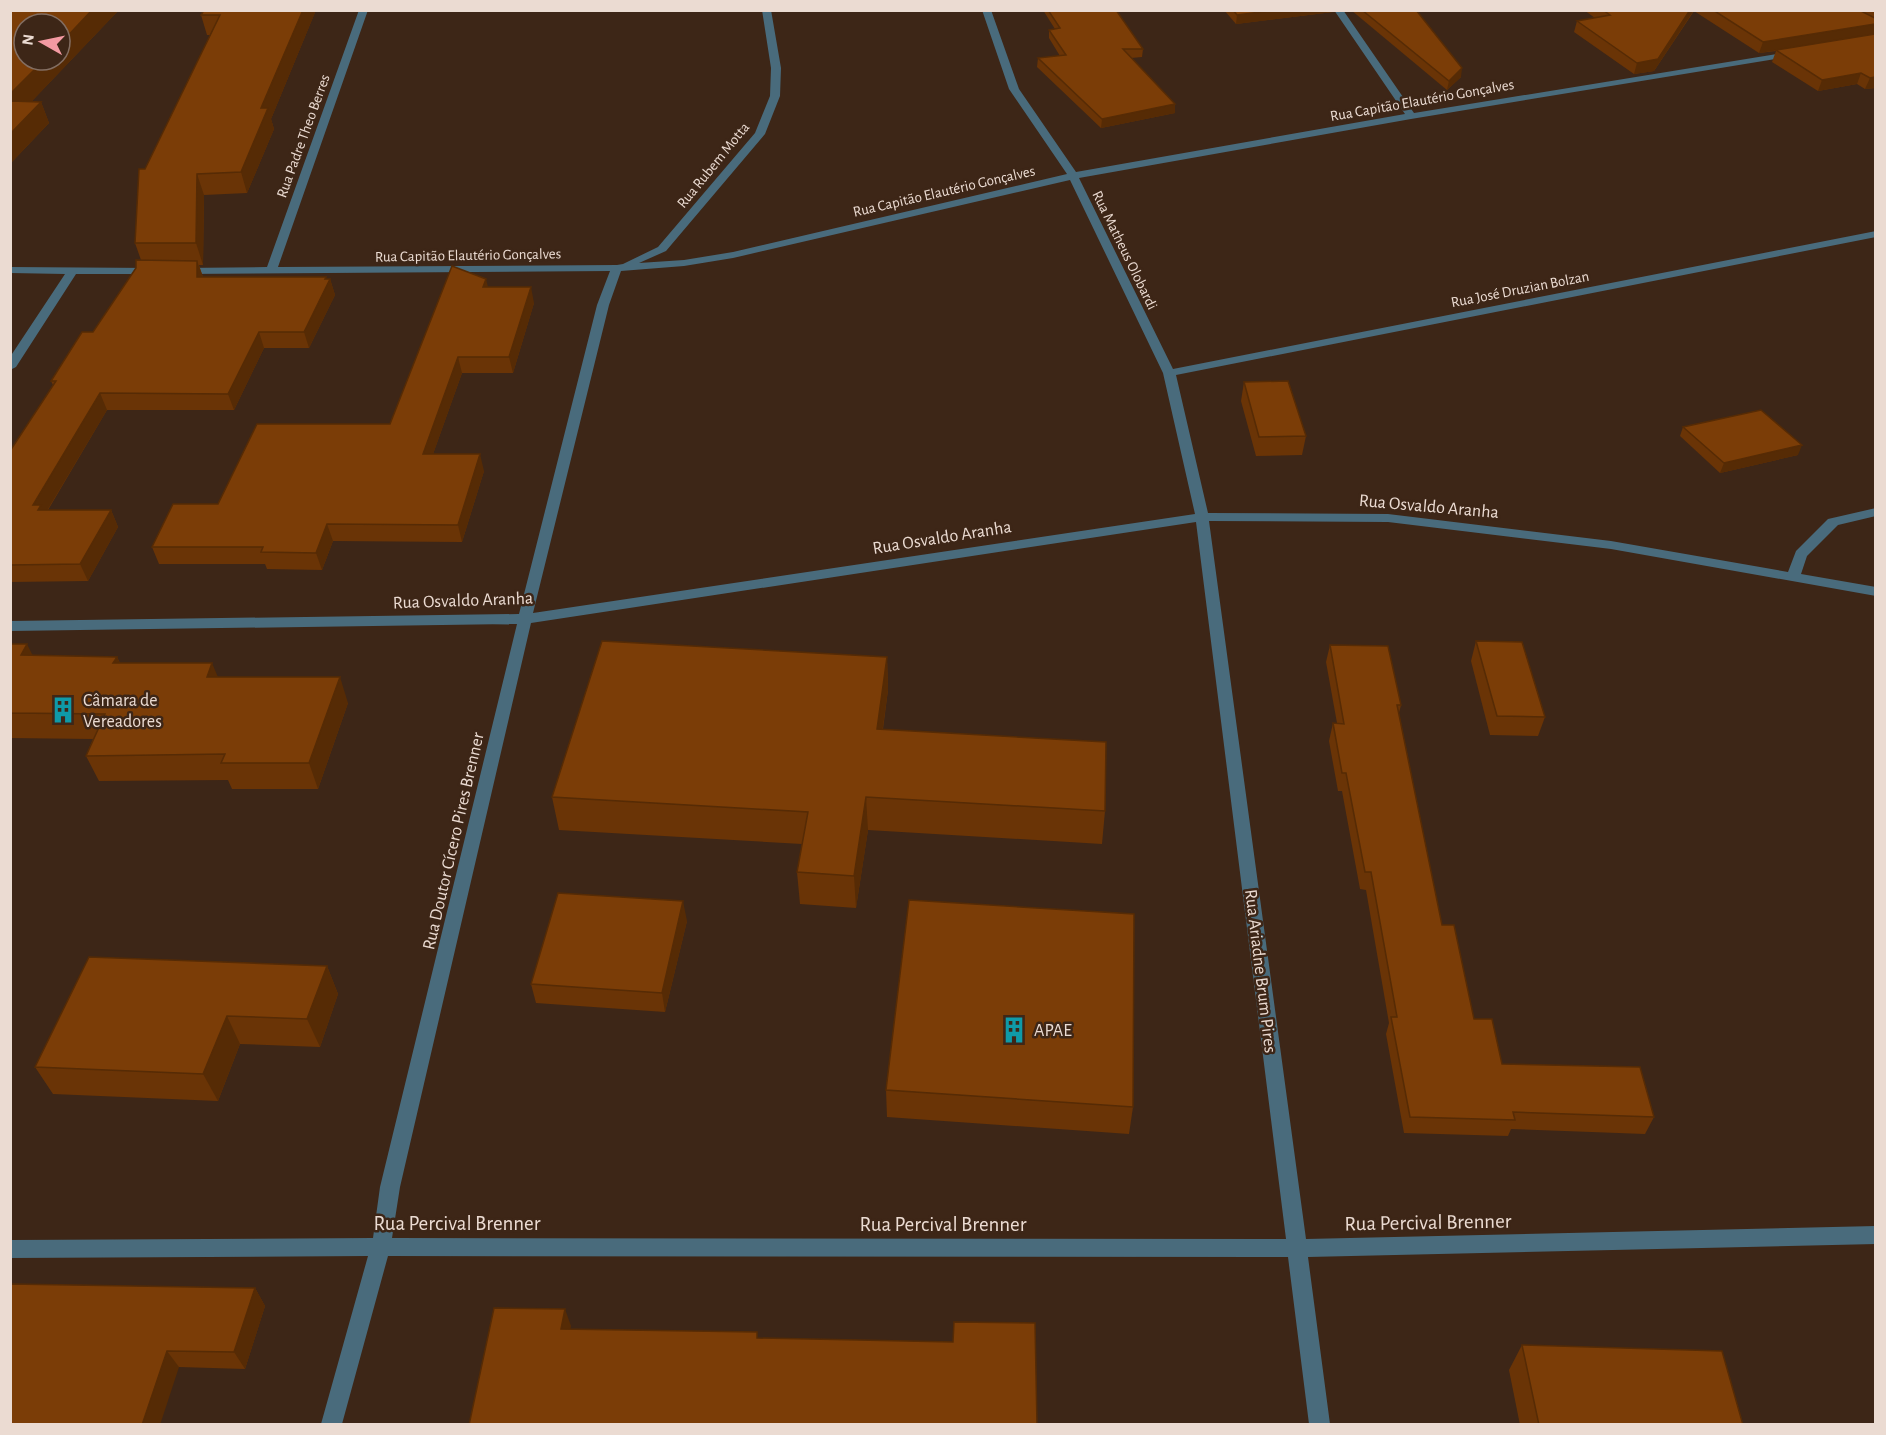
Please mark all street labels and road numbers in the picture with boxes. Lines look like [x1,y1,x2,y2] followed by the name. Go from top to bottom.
[274,72,333,200] street label: Rua Padre Theo Berres
[1329,77,1515,124] street label: Rua Capitão Elautério Gonçalves
[674,120,752,211] street label: Rua Rubem Motta
[852,163,1037,220] street label: Rua Capitão Elautério Gonçalves
[1089,188,1160,312] street label: Rua Matheus Olobardi
[375,246,561,265] street label: Rua Capitão Elautério Gonçalves
[1450,269,1590,310] street label: Rua José Druzian Bolzan
[1358,492,1500,522] street label: Rua Osvaldo Aranha
[871,518,1013,558] street label: Rua Osvaldo Aranha
[393,590,533,612] street label: Rua Osvaldo Aranha
[420,730,488,952] street label: Rua Doutor Cícero Pires Brenner
[1241,888,1279,1054] street label: Rua Ariadne Brum Pires
[1344,1211,1512,1234] street label: Rua Percival Brenner
[373,1213,541,1234] street label: Rua Percival Brenner
[859,1214,1027,1235] street label: Rua Percival Brenner

